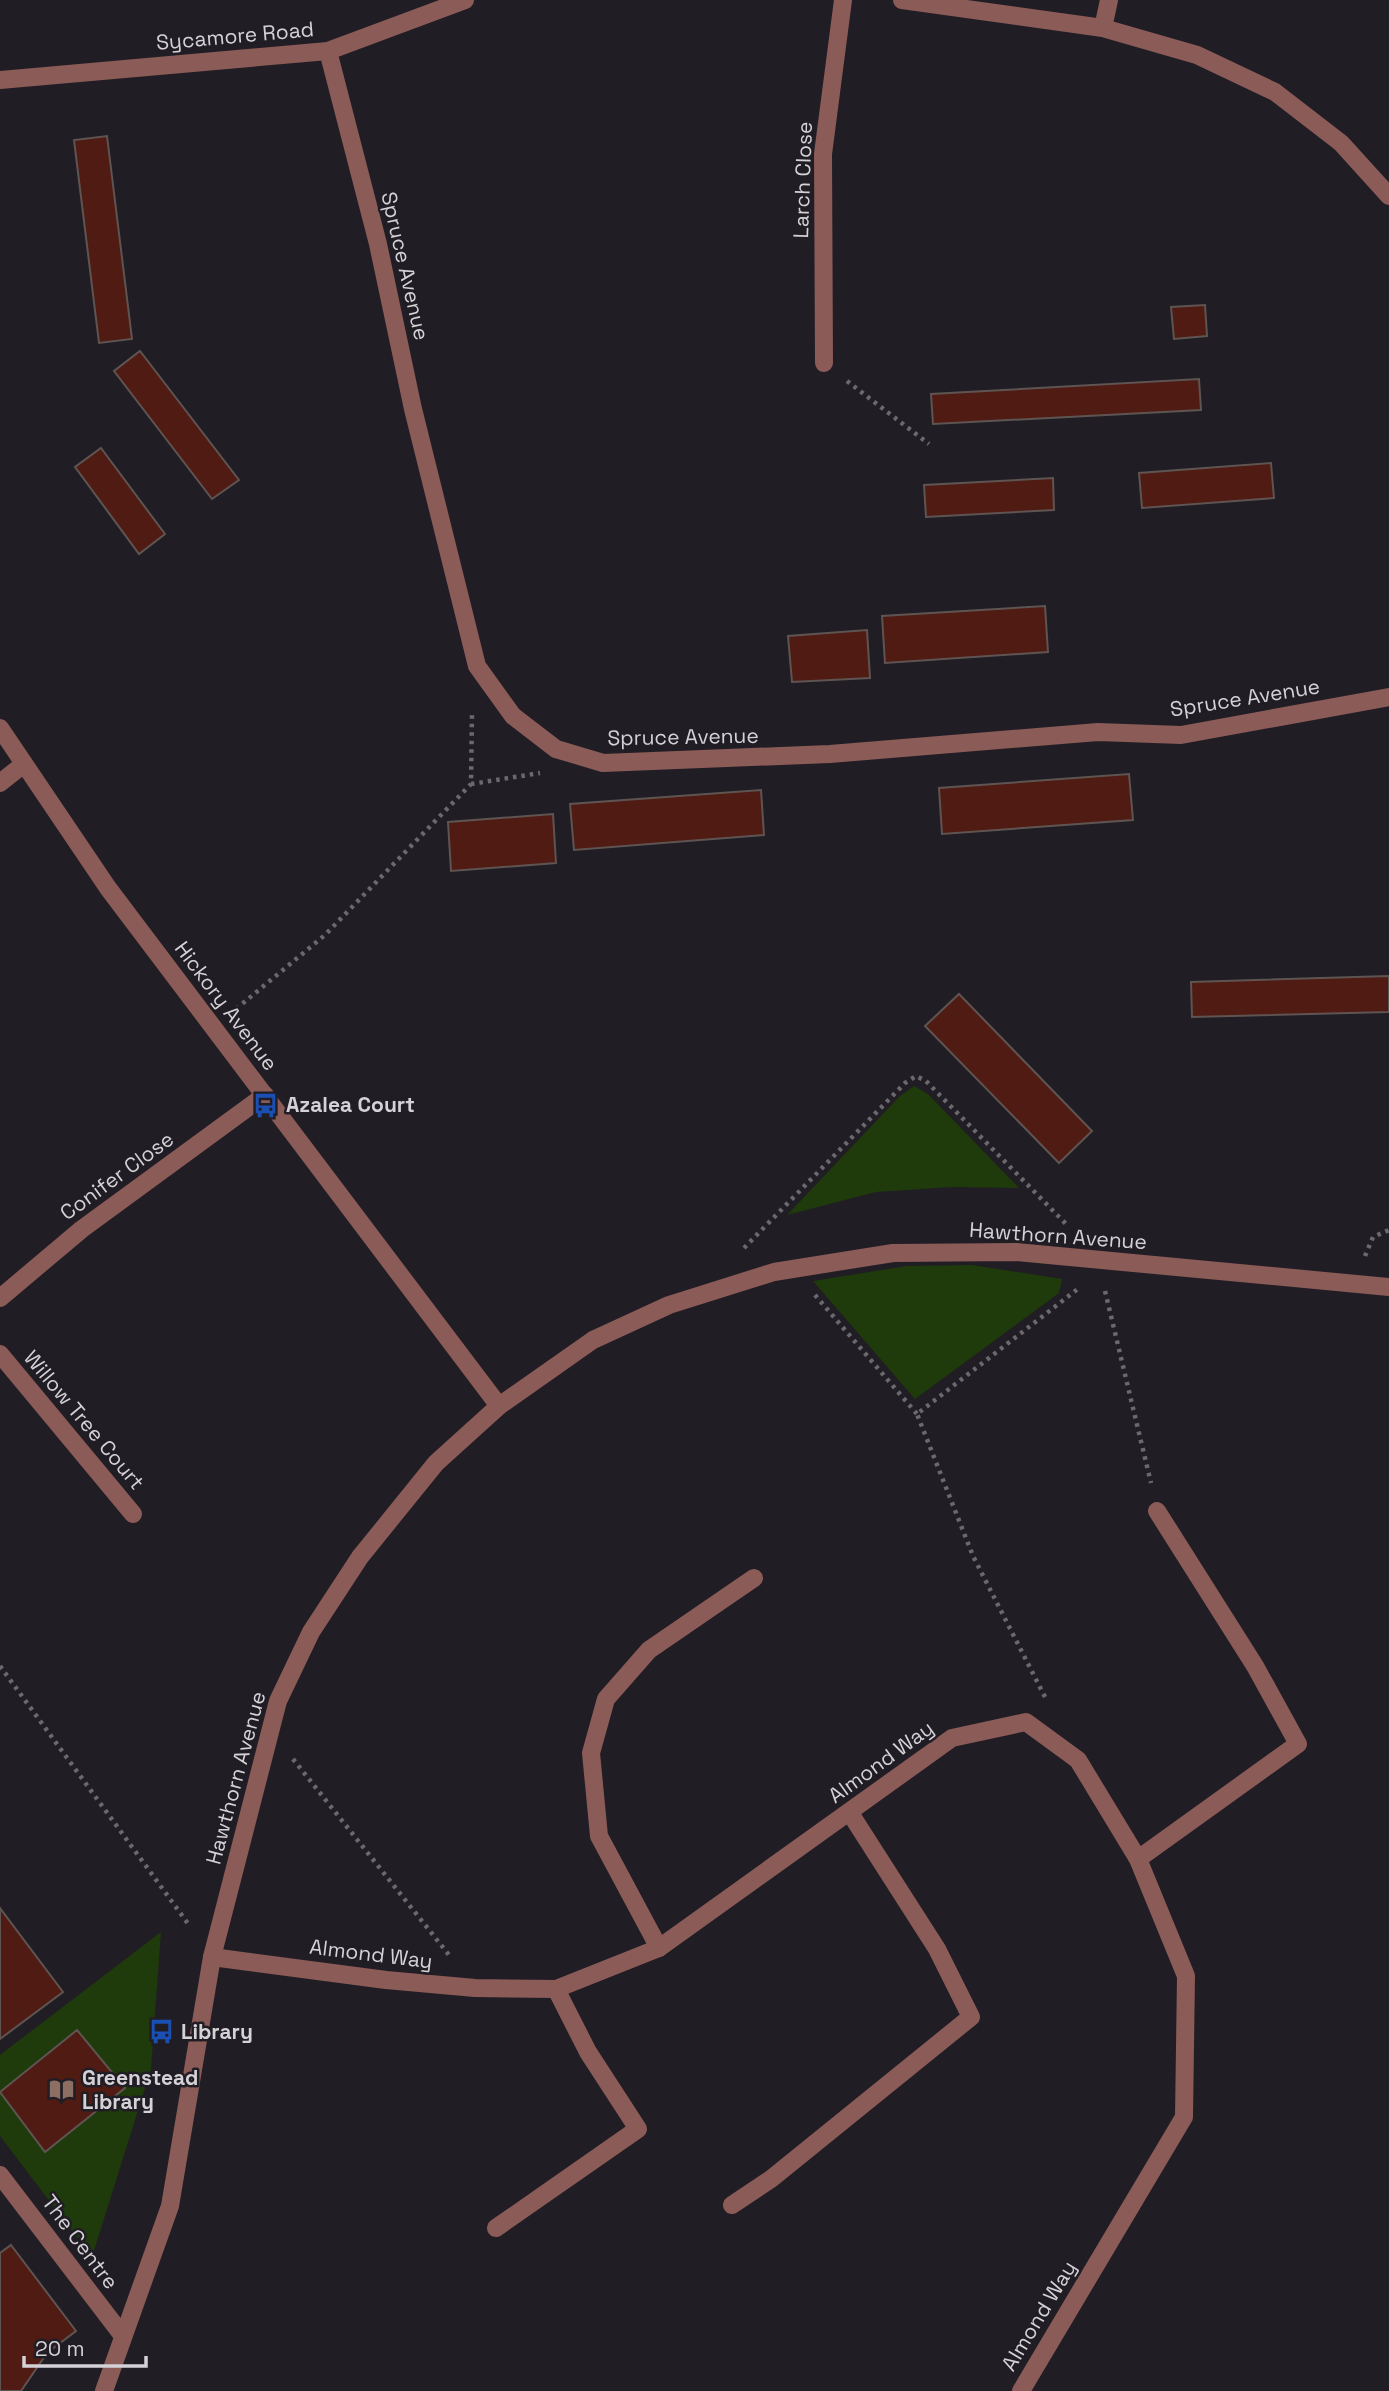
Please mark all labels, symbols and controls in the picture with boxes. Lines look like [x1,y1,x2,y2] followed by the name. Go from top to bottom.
[155,15,315,56] street label: Sycamore Road
[787,121,818,239] street label: Larch Close
[375,189,436,343] street label: Spruce Avenue
[1168,672,1322,723] street label: Spruce Avenue
[607,722,759,751] street label: Spruce Avenue
[169,936,284,1076] street label: Hickory Avenue
[252,1091,280,1119] bus stop icon: Azalea Court
[286,1091,415,1118] place label: Azalea Court
[55,1125,179,1226] street label: Conifer Close
[968,1216,1148,1255] street label: Hawthorn Avenue
[18,1344,151,1495] street label: Willow Tree Court
[199,1688,272,1867] street label: Hawthorn Avenue
[823,1714,939,1809] street label: Almond Way
[308,1933,434,1974] street label: Almond Way
[147,2018,175,2046] bus stop icon: Library
[181,2018,253,2045] place label: Library
[82,2064,198,2115] place label: Greenstead Library
[48,2076,76,2104] library icon: Greenstead Library
[36,2189,125,2294] street label: The Centre
[995,2256,1082,2376] street label: Almond Way
[24,2324,147,2368] scale bar
[35,2335,85,2362] text: 20 m

